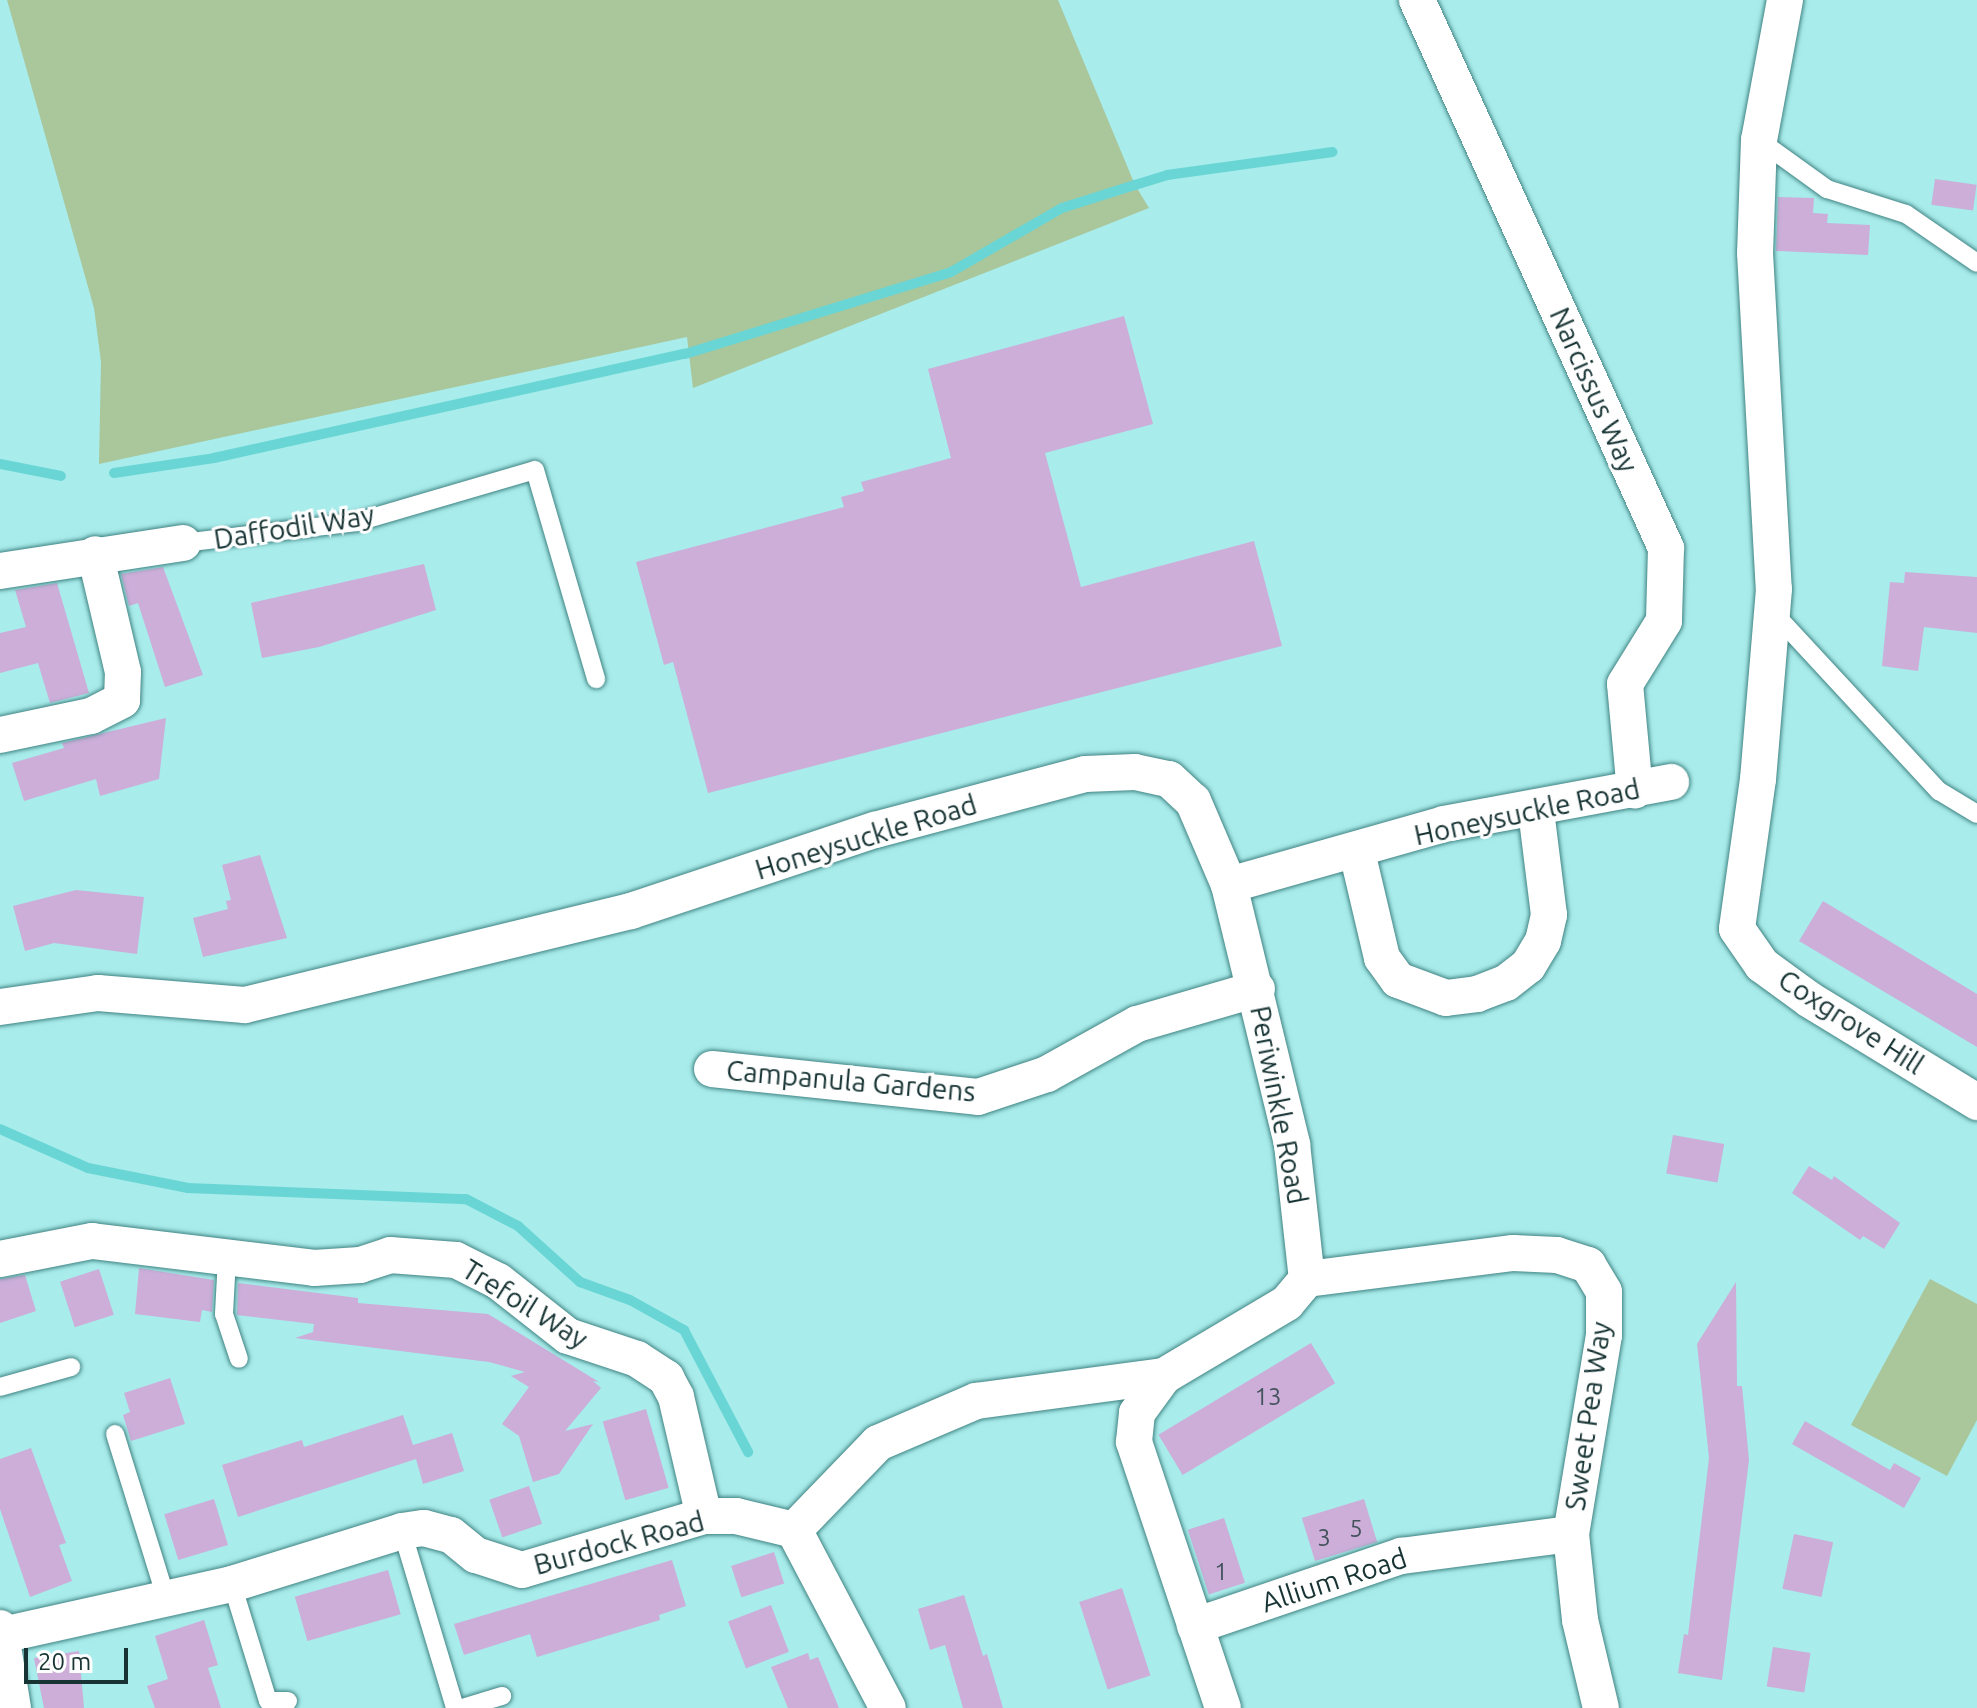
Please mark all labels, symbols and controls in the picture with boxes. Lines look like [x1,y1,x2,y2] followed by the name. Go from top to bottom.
[1543,302,1645,478] street label: Narcissus Way
[211,498,377,556] street label: Daffodil Way
[1411,772,1643,852] street label: Honeysuckle Road
[751,787,981,887] street label: Honeysuckle Road
[1772,963,1930,1081] street label: Coxgrove Hill
[1243,1003,1315,1207] street label: Periwinkle Road
[725,1053,977,1109] street label: Campanula Gardens
[456,1252,594,1356] street label: Trefoil Way
[1558,1319,1618,1513] street label: Sweet Pea Way
[1254,1383,1282,1411] house number: 13
[530,1504,708,1582] street label: Burdock Road
[1349,1515,1363,1543] house number: 5
[1317,1524,1331,1552] house number: 3
[1257,1541,1411,1619] street label: Allium Road
[1214,1558,1228,1586] house number: 1
[28,1632,132,1682] scale bar
[38,1648,91,1675] text: 20 m

